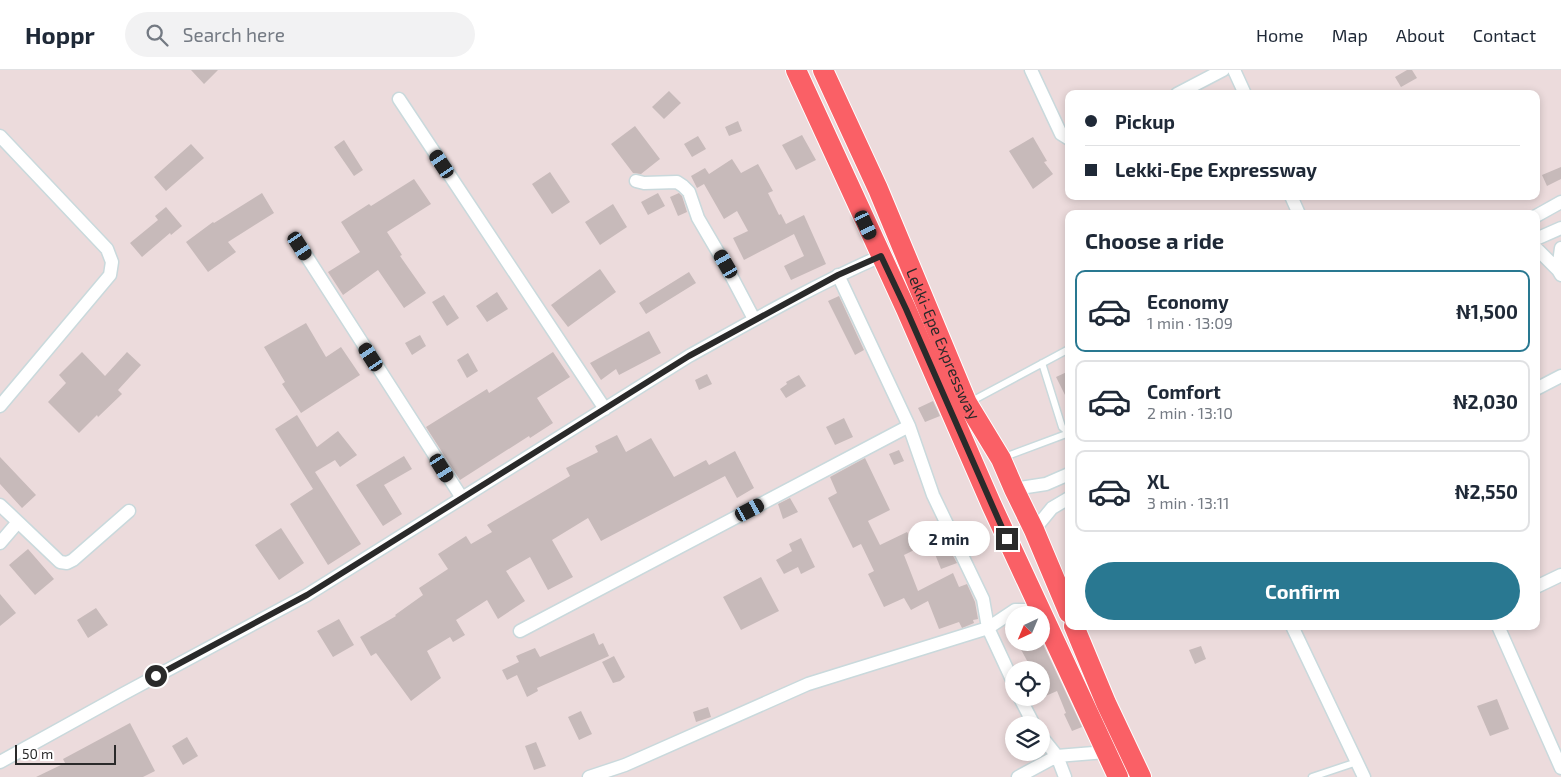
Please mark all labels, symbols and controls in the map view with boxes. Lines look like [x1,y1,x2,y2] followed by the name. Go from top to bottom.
[125,12,475,57] search box
[25,20,95,49] text: Hoppr
[143,21,171,49] icon: search
[183,23,285,46] text: Search here
[1256,24,1304,46] text: Home
[1332,24,1368,46] text: Map
[1396,24,1445,46] text: About
[1473,24,1536,46] text: Contact
[1115,110,1175,133] text: Pickup
[427,147,456,181] car
[1115,158,1317,181] text: Lekki-Epe Expressway
[852,208,879,242] car
[1085,227,1224,253] text: Choose a ride
[285,229,314,263] car
[712,247,739,281] car
[903,265,985,423] street label: Lekki-Epe Expressway
[1087,289,1132,334] icon: car
[1147,290,1229,313] text: Economy
[1456,300,1518,323] text: ₦1,500
[1147,313,1233,332] text: 1 min · 13:09
[356,340,385,374] car
[1087,379,1132,424] icon: car
[1147,380,1221,403] text: Comfort
[1453,390,1518,413] text: ₦2,030
[1147,403,1233,422] text: 2 min · 13:10
[427,451,456,485] car
[1087,469,1132,514] icon: car
[1147,470,1169,493] text: XL
[1455,480,1518,503] text: ₦2,550
[1147,493,1229,512] text: 3 min · 13:11
[733,496,766,524] car
[907,522,990,556] callout: 2 min
[996,528,1018,550] route end
[929,529,969,548] text: 2 min
[1085,562,1520,620] button: Confirm
[1005,606,1050,651] north arrow
[1005,606,1050,761] map controls
[1005,661,1050,706] button: locate
[145,665,167,687] route start
[1005,716,1050,761] button: layers
[15,742,116,765] scale bar
[22,745,53,762] text: 50 m

